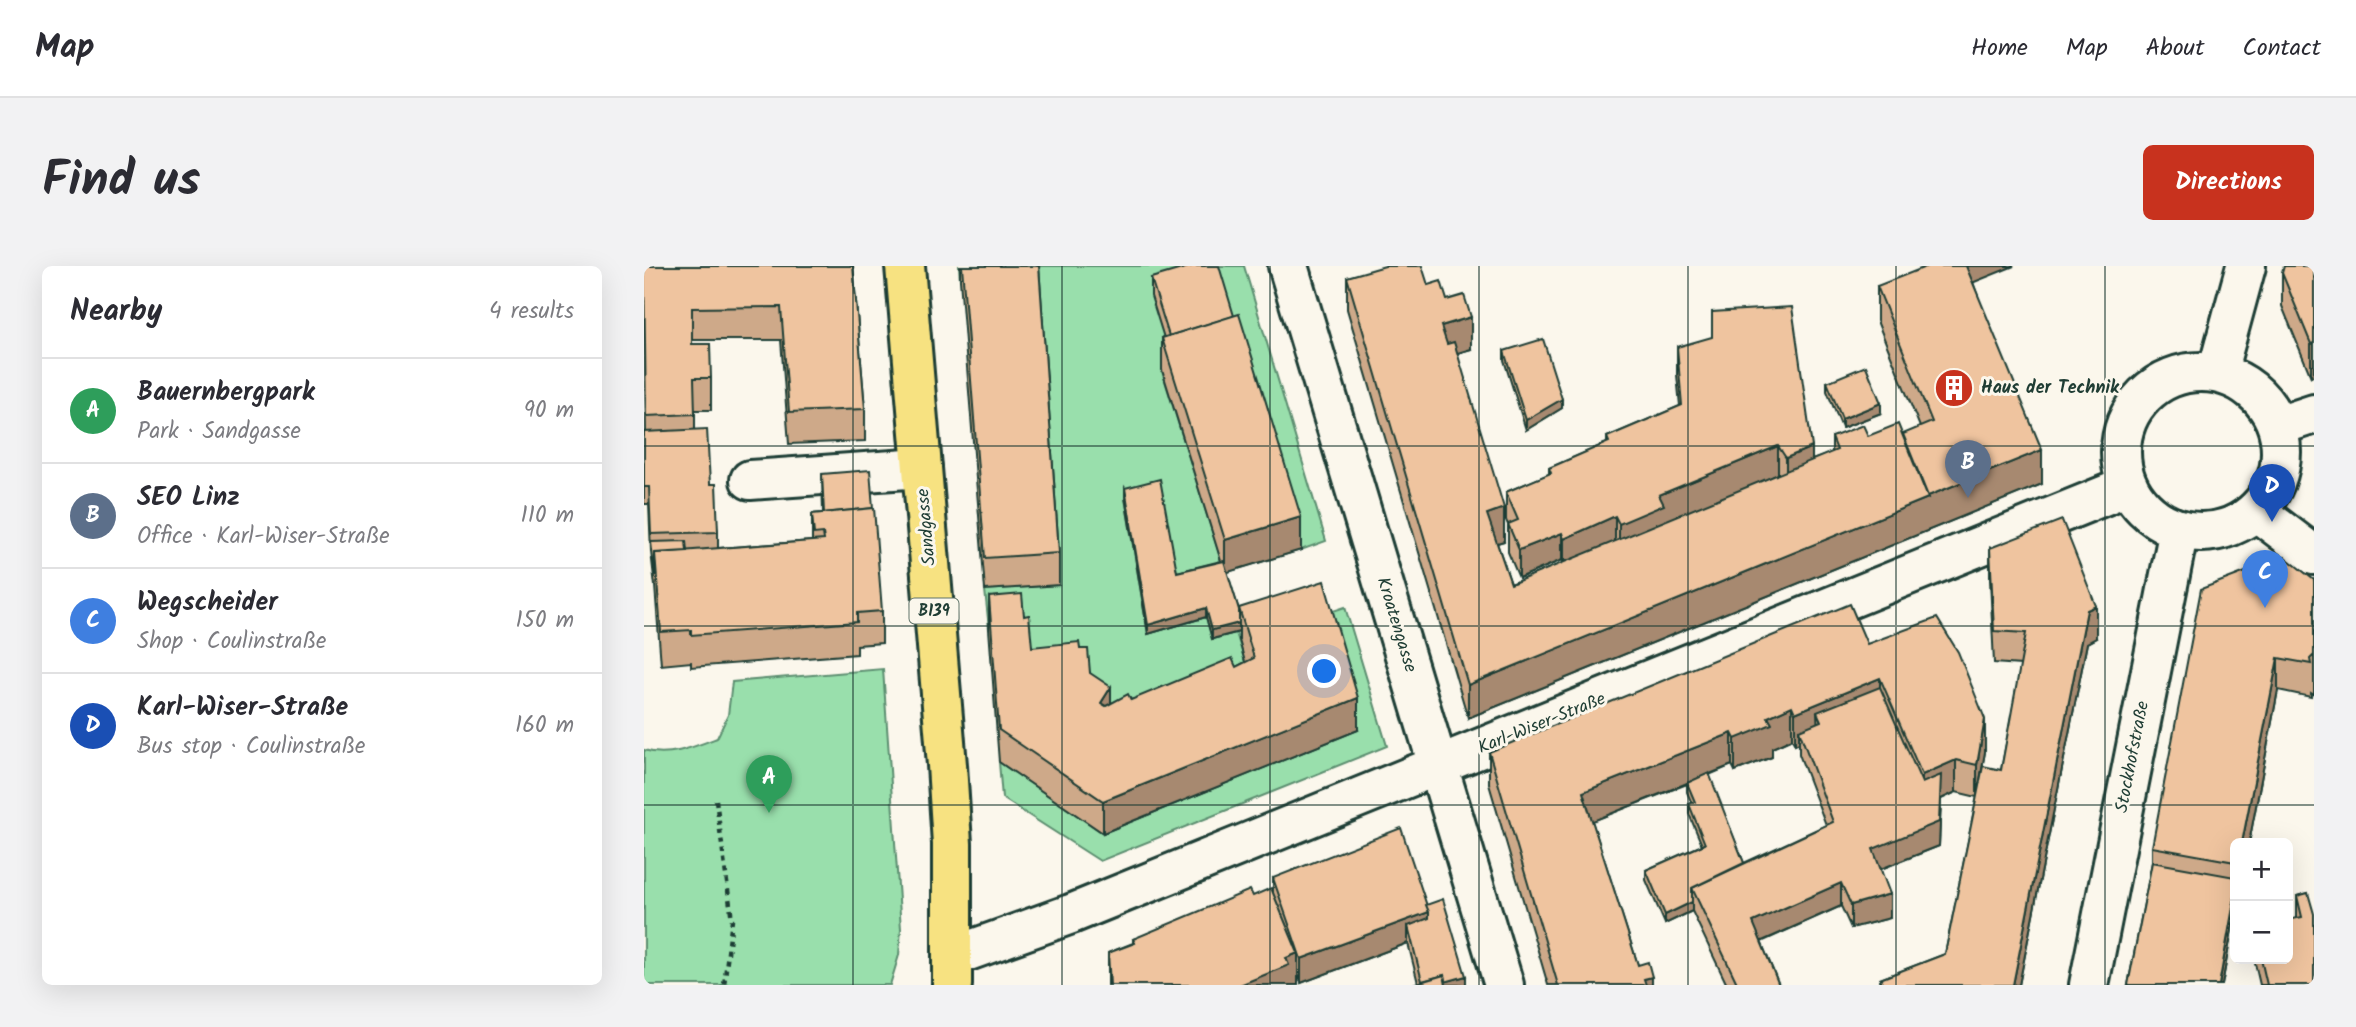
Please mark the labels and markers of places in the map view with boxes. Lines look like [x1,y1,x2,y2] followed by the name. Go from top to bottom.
[1933,367,1975,409] building icon: Haus der Technik
[1981,374,2120,403] place label: Haus der Technik
[1945,440,1991,498] pin: B
[2249,464,2295,522] pin: D
[2242,550,2288,608] pin: C
[746,755,792,813] pin: A

